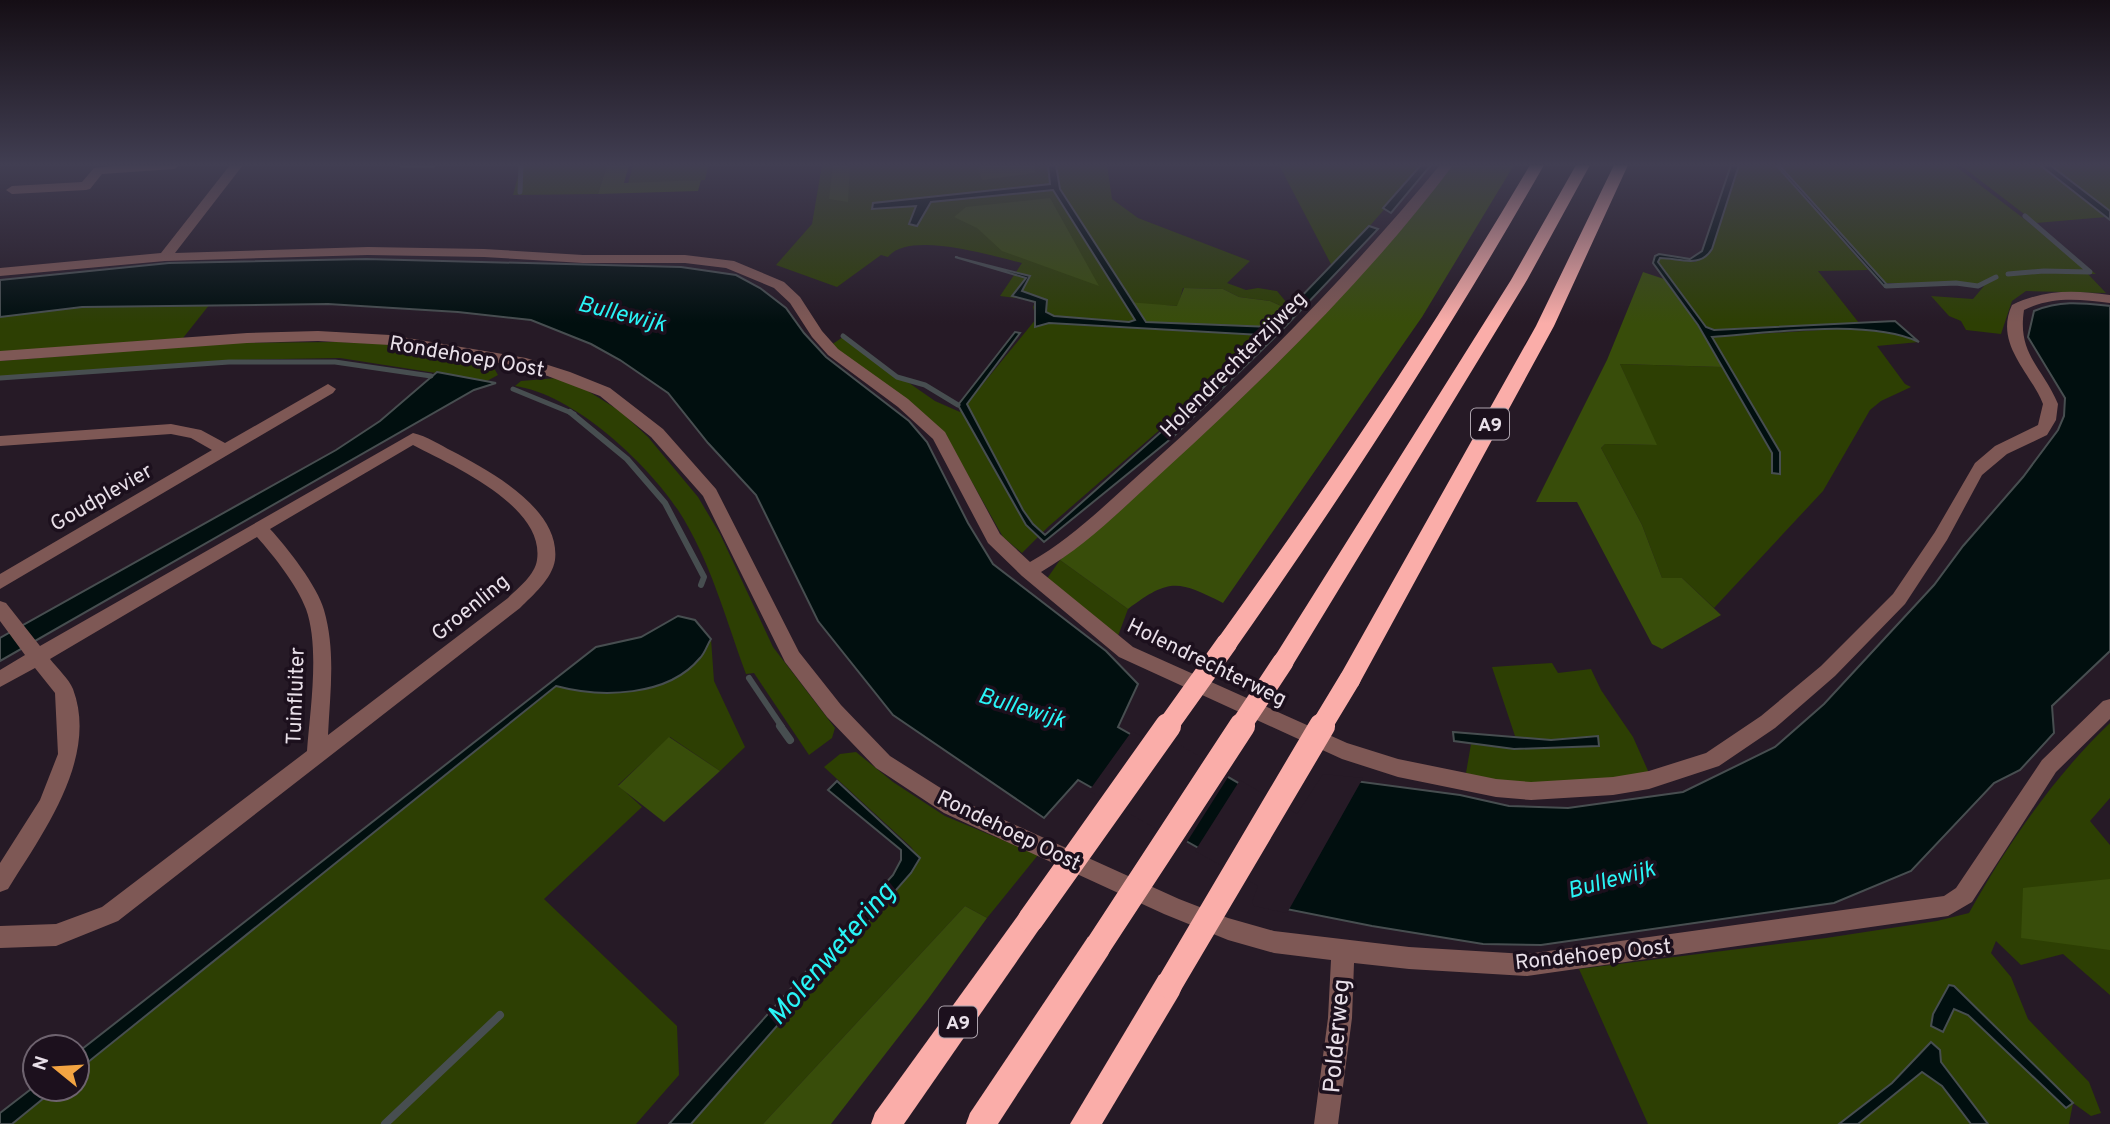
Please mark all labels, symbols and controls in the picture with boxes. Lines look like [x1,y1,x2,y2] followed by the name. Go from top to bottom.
[1155,286,1313,444] street label: Holendrechterzijweg
[574,290,669,340] water label: Bullewijk
[387,331,546,384] street label: Rondehoep Oost
[1471,408,1509,440] road number: A9
[46,458,158,538] street label: Goudplevier
[427,569,515,648] street label: Groenling
[1122,613,1291,714] street label: Holendrechterweg
[281,647,312,745] street label: Tuinfluiter
[974,682,1069,737] water label: Bullewijk
[932,785,1085,878] street label: Rondehoep Oost
[1565,856,1659,907] water label: Bullewijk
[760,875,905,1034] water label: Molenwetering
[1514,934,1673,977] street label: Rondehoep Oost
[1318,978,1358,1095] street label: Polderweg
[939,1006,977,1038] road number: A9
[21,1033,91,1103] north arrow
[28,1053,55,1074] text: N

